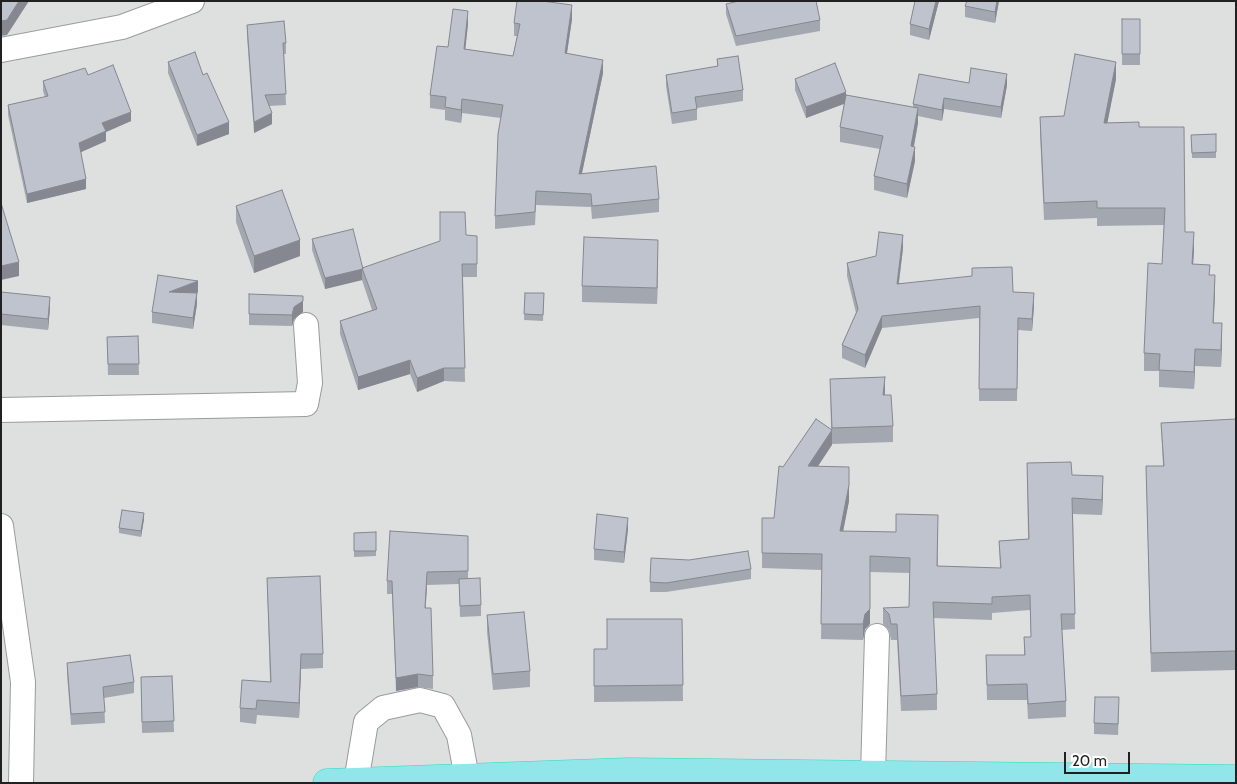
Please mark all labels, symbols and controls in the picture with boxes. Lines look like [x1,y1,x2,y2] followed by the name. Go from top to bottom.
[1067,742,1133,774] scale bar
[1072,752,1107,770] text: 20 m

